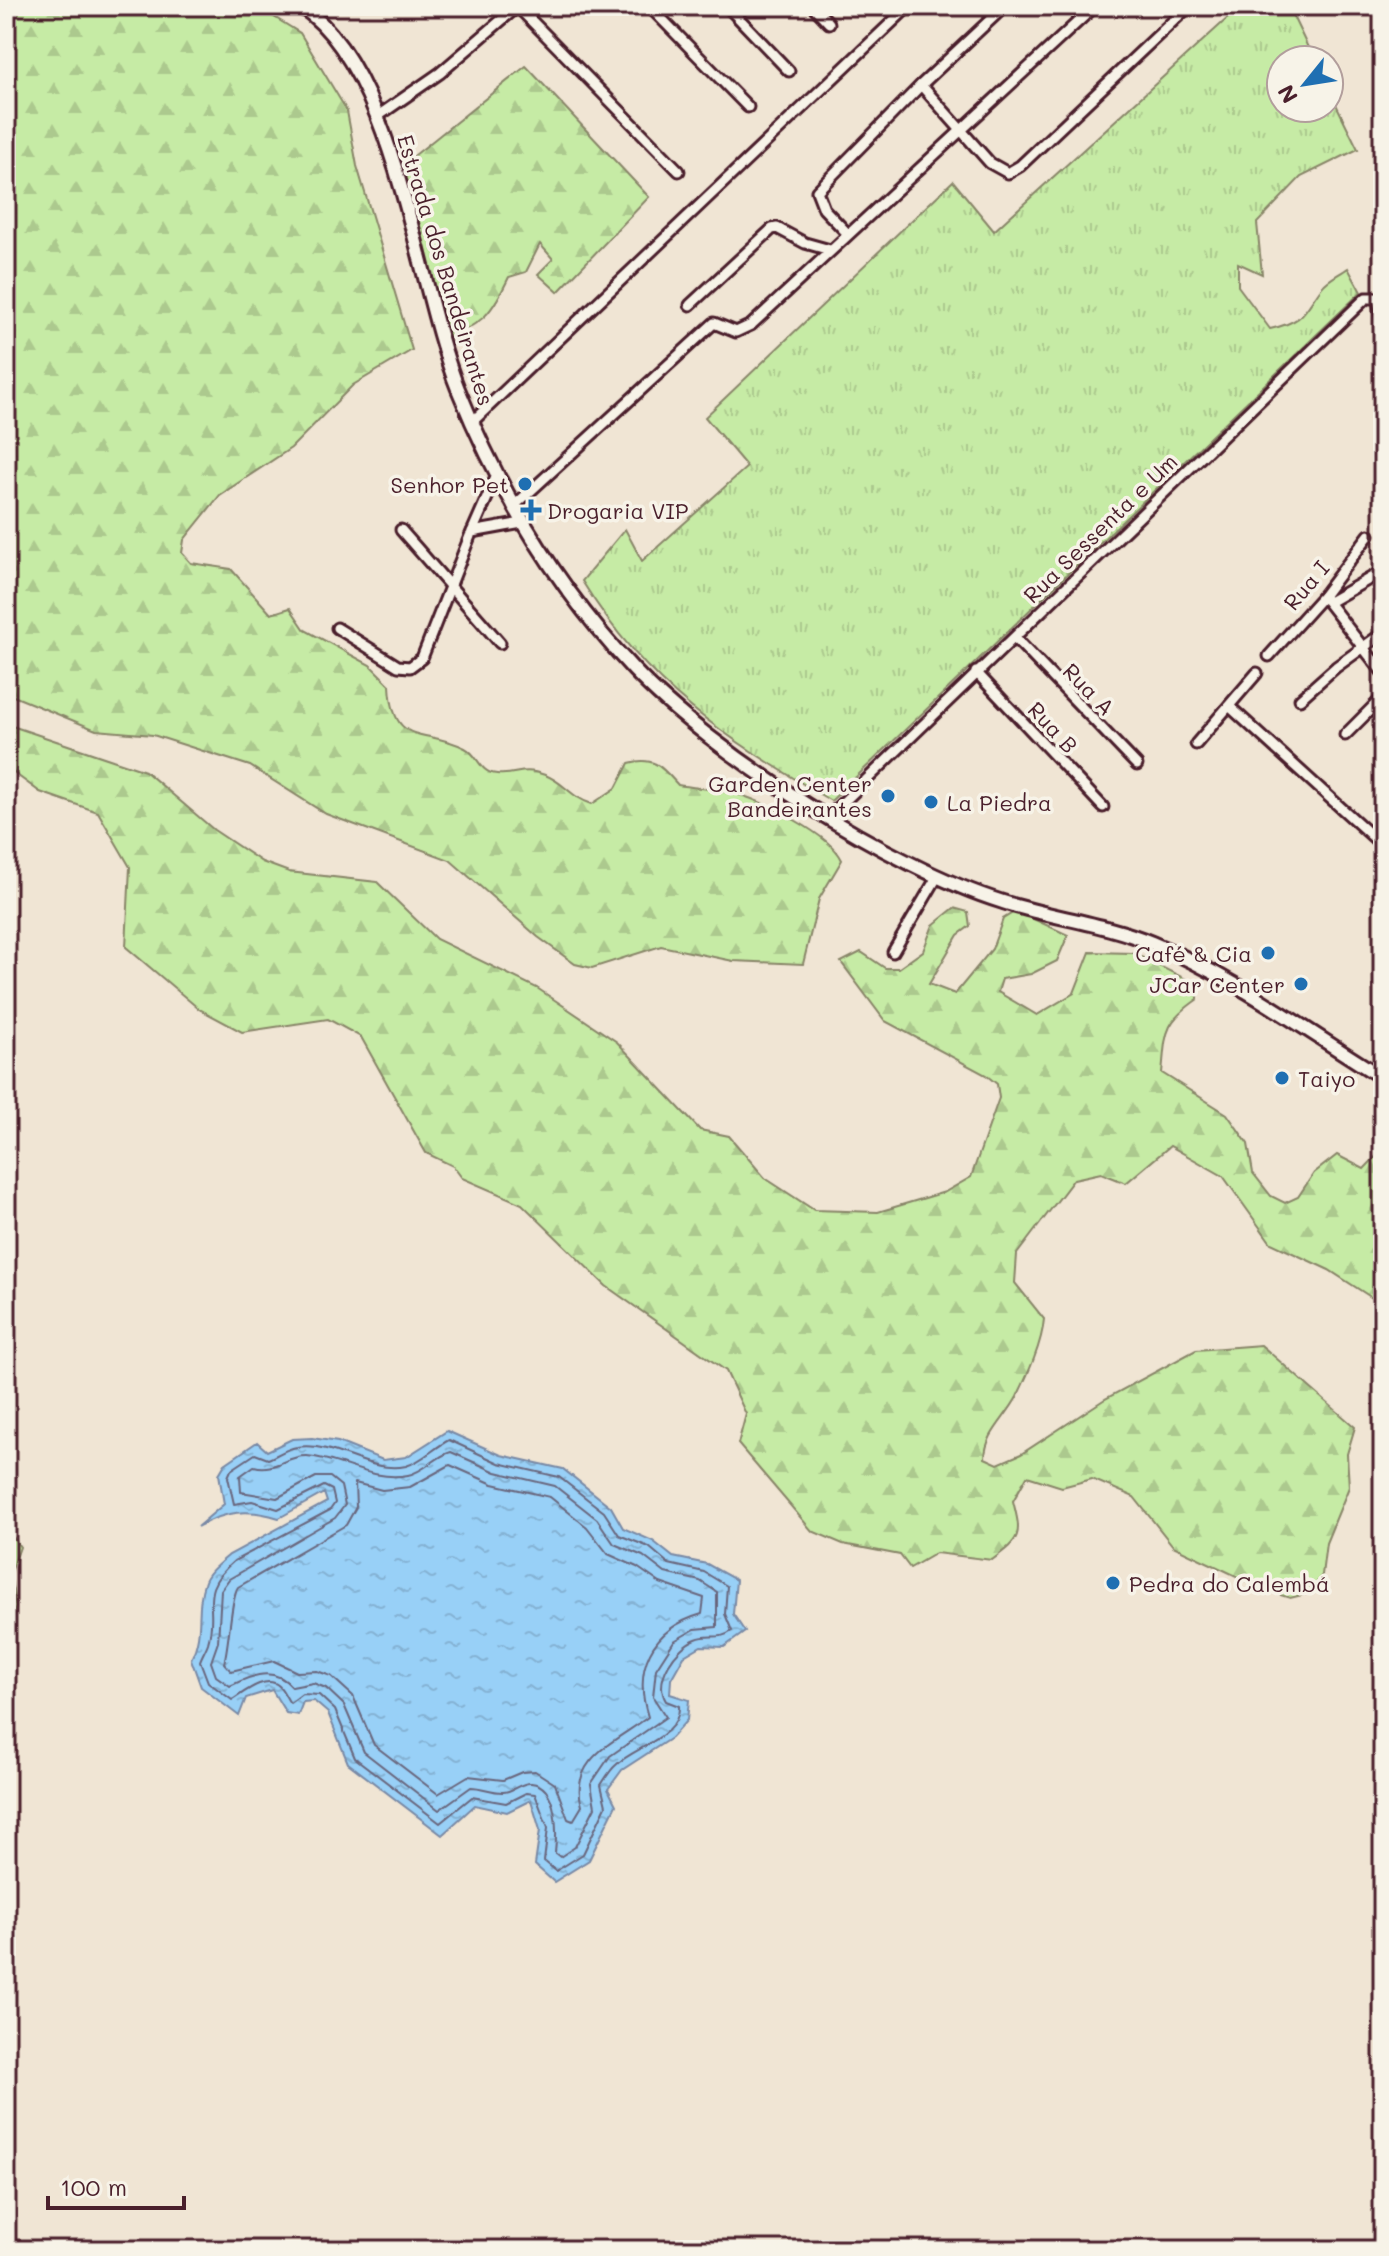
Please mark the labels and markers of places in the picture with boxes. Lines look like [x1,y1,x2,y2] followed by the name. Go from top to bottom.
[391,470,509,499] place label: Senhor Pet
[516,475,534,493] marker: Senhor Pet
[547,496,688,525] place label: Drogaria VIP
[522,501,540,519] marker: Drogaria VIP
[708,769,872,823] place label: Garden Center Bandeirantes
[879,787,897,805] marker: Garden Center Bandeirantes
[947,788,1052,817] place label: La Piedra
[922,793,940,811] marker: La Piedra
[1135,939,1252,968] place label: Café & Cia
[1259,944,1277,962] marker: Café & Cia
[1150,970,1285,999] place label: JCar Center
[1292,975,1310,993] marker: JCar Center
[1298,1064,1355,1093] place label: Taiyo
[1273,1069,1291,1087] marker: Taiyo
[1129,1569,1330,1598] place label: Pedra do Calembá
[1104,1574,1122,1592] marker: Pedra do Calembá

